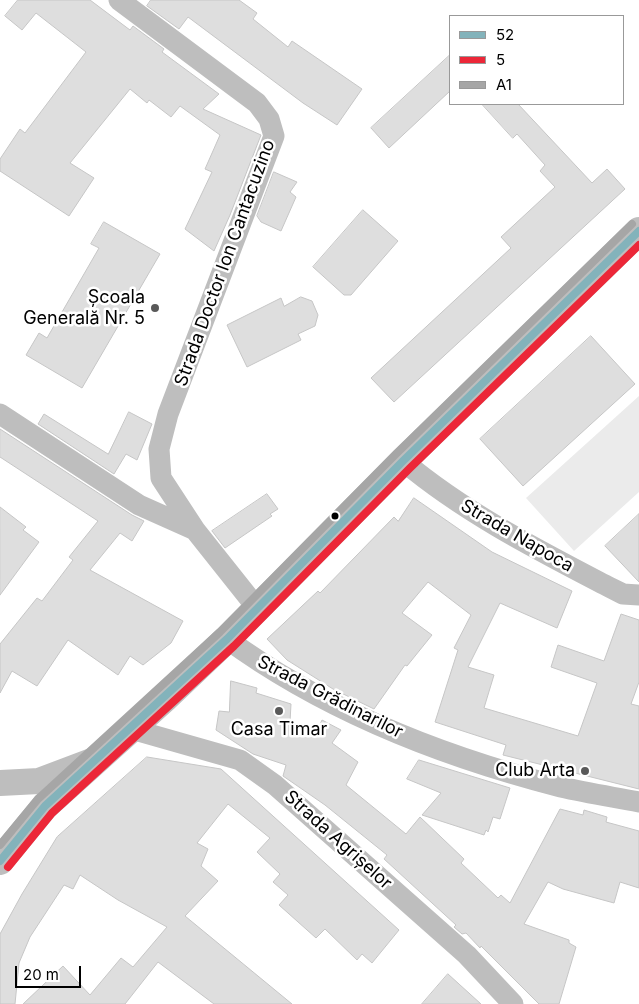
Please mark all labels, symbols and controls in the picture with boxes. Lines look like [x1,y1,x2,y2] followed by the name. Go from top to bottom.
[449,15,624,105] legend
[496,25,514,44] text: 52
[496,50,505,69] text: 5
[496,75,512,94] text: A1
[170,137,280,389] street label: Strada Doctor Ion Cantacuzino
[23,287,145,330] place label: Școala Generală Nr. 5
[149,302,161,314] marker: Școala Generală Nr. 5
[457,495,577,577] street label: Strada Napoca
[330,511,340,521] unlabelled marker
[254,651,406,743] street label: Strada Grădinarilor
[273,705,285,717] marker: Casa Timar
[231,719,327,741] place label: Casa Timar
[495,760,575,782] place label: Club Arta
[579,765,591,777] marker: Club Arta
[280,786,396,894] street label: Strada Agrișelor
[18,956,84,988] scale bar
[23,965,59,984] text: 20 m

